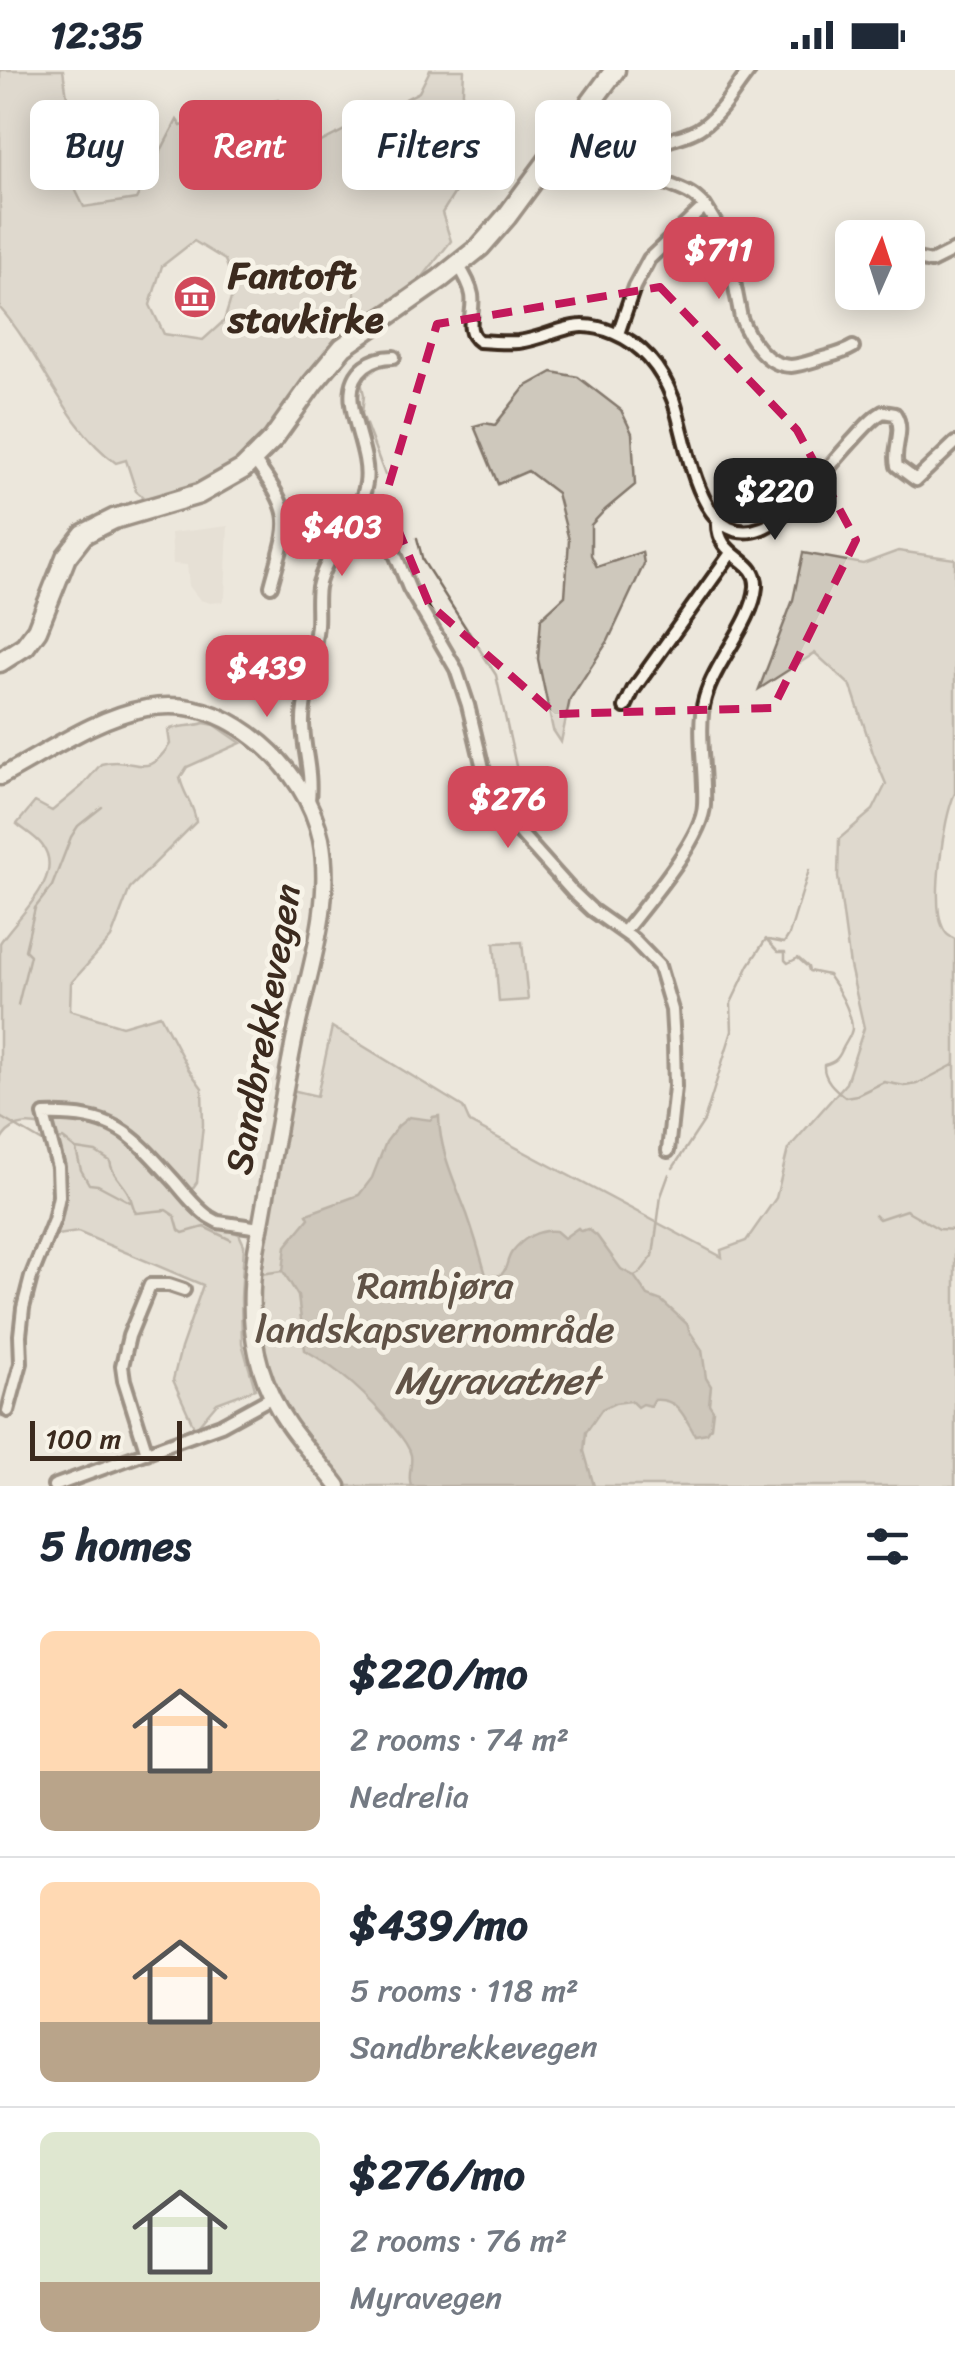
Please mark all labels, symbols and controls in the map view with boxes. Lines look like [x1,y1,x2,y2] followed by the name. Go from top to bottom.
[50,2,144,69] text: 12:35
[30,100,159,190] chip: Buy
[179,100,322,190] chip: Rent
[342,100,515,190] chip: Filters
[535,100,671,190] chip: New
[660,217,778,302] pin: $711
[835,220,925,310] north arrow
[835,220,925,310] map controls
[685,221,753,278] text: $711
[227,242,384,353] place label: Fantoft stavkirke
[172,274,218,320] museum icon: Fantoft stavkirke
[716,458,834,543] pin: $220
[736,462,814,519] text: $220
[283,494,401,579] pin: $403
[302,498,382,555] text: $403
[208,635,326,720] pin: $439
[228,639,306,696] text: $439
[449,766,567,851] pin: $276
[470,770,546,827] text: $276
[205,878,322,1180] street label: Sandbrekkevegen
[255,1252,615,1363] park label: Rambjøra landskapsvernområde
[395,1345,603,1416] water label: Myravatnet
[45,1414,121,1463] text: 100 m
[30,1416,182,1460] scale bar
[40,1509,191,1583] text: 5 homes
[860,1519,915,1574] icon: filters
[350,1637,528,1711] text: $220/mo
[120,1671,240,1791] icon: home
[350,1711,569,1768] text: 2 rooms · 74 m²
[350,1768,469,1825] text: Nedrelia
[350,1888,528,1962] text: $439/mo
[120,1922,240,2042] icon: home
[350,1962,579,2019] text: 5 rooms · 118 m²
[350,2019,598,2076] text: Sandbrekkevegen
[350,2138,525,2212] text: $276/mo
[120,2172,240,2292] icon: home
[350,2212,567,2269] text: 2 rooms · 76 m²
[350,2269,502,2326] text: Myravegen

